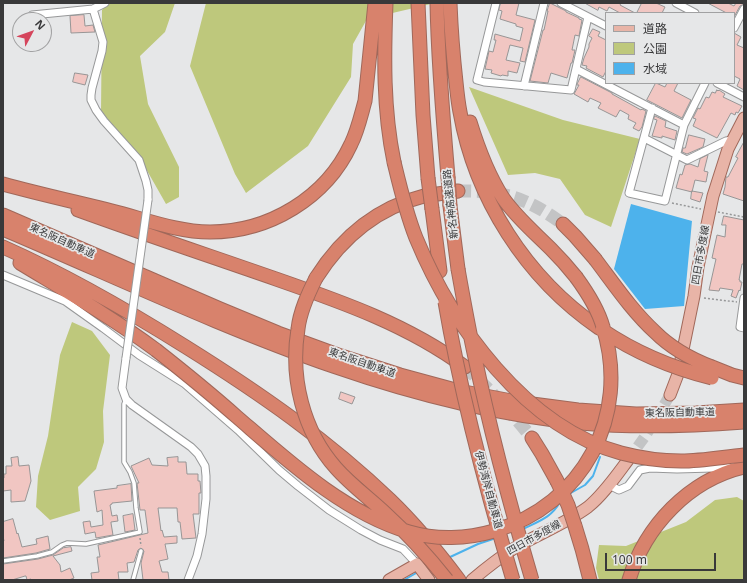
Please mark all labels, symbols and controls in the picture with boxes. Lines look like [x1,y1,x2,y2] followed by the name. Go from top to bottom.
[12,12,52,52] north arrow
[605,12,735,84] legend
[32,16,49,33] text: N
[643,20,667,37] text: 道路
[643,40,667,57] text: 公園
[643,60,667,77] text: 水域
[441,169,461,239] street label: 新名神高速道路
[28,221,96,261] street label: 東名阪自動車道
[690,224,712,286] street label: 四日市多度線
[327,346,397,380] street label: 東名阪自動車道
[645,406,715,420] street label: 東名阪自動車道
[472,450,504,530] street label: 伊勢湾岸自動車道
[505,518,563,558] street label: 四日市多度線
[607,545,718,571] scale bar
[612,551,647,568] text: 100 m

